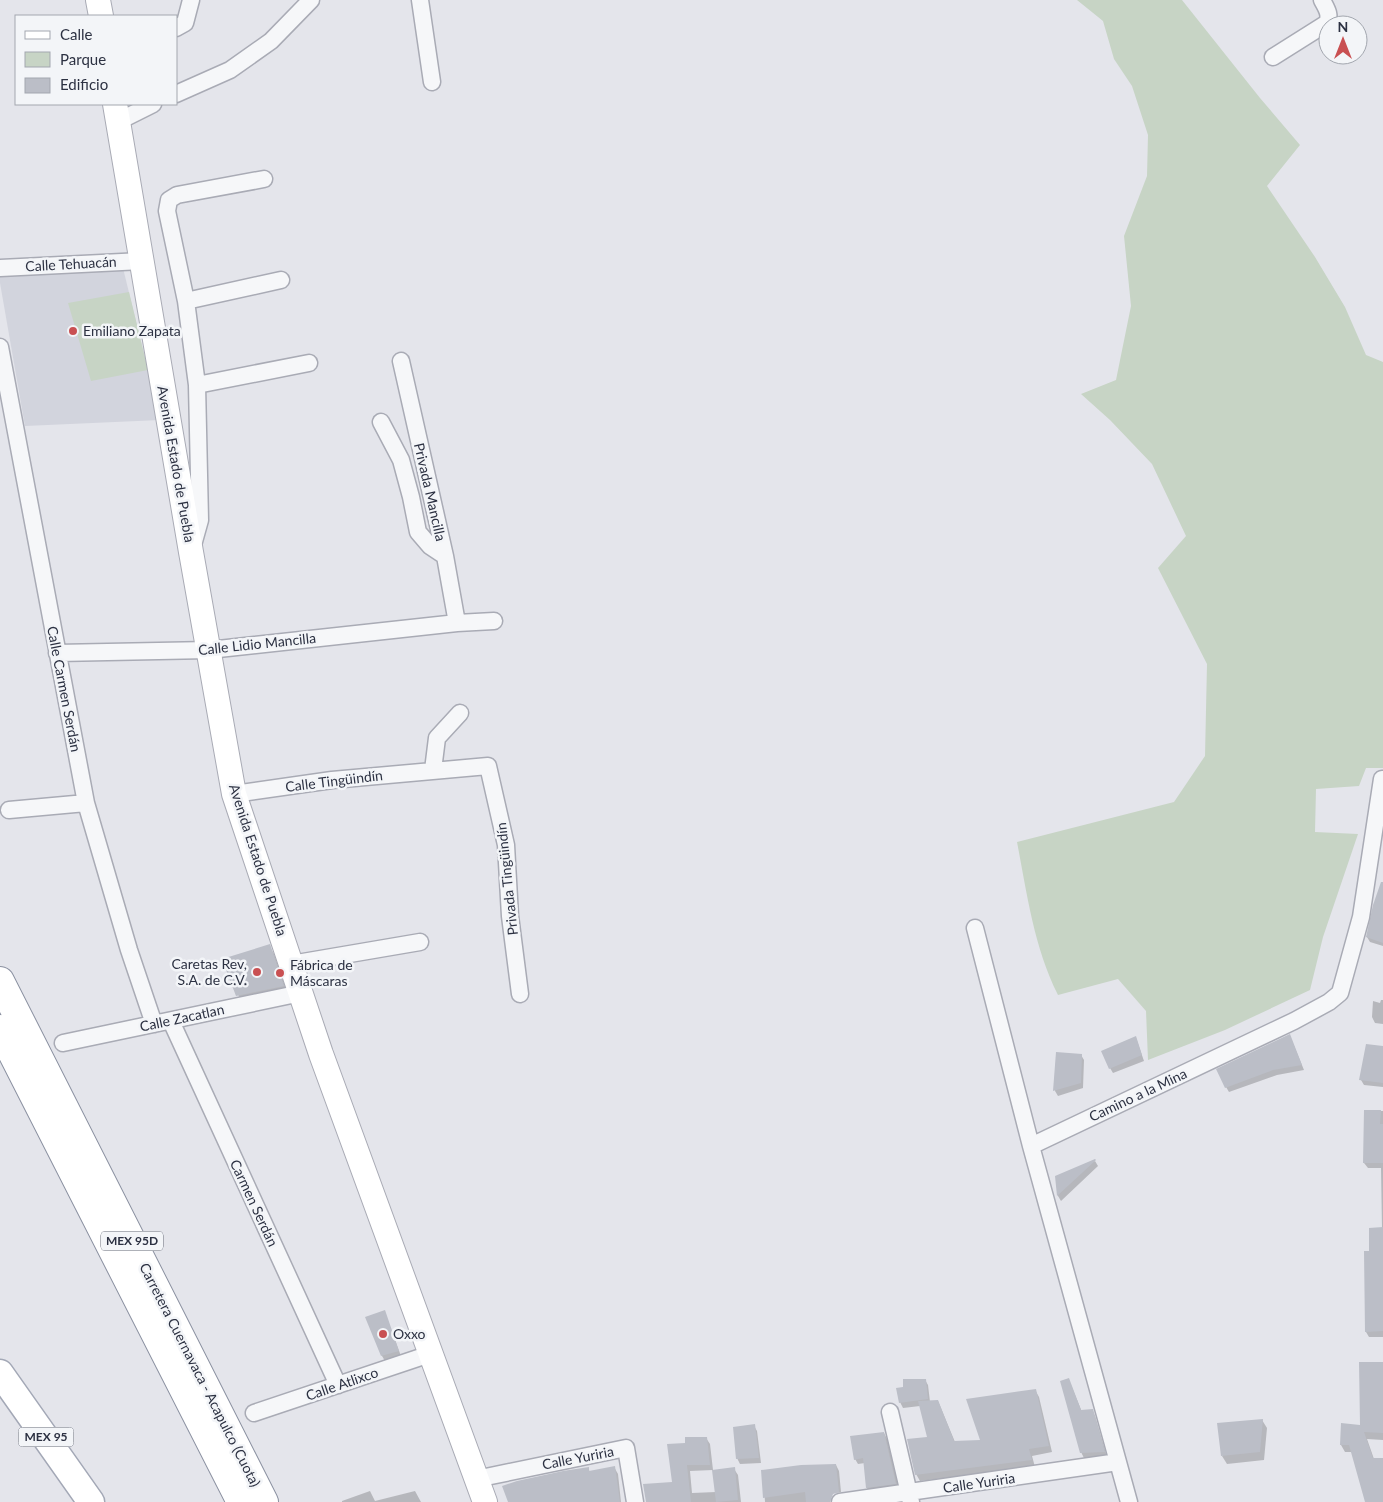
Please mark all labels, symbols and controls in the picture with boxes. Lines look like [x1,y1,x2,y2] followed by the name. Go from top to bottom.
[15,15,178,105] legend
[1318,15,1368,65] north arrow
[1338,18,1348,35] text: N
[60,25,93,43] text: Calle
[60,50,106,68] text: Parque
[60,75,108,93] text: Edificio
[25,253,117,274] street label: Calle Tehuacán
[83,322,181,339] place label: Emiliano Zapata
[67,325,79,337] marker: Emiliano Zapata
[154,384,199,544] street label: Avenida Estado de Puebla
[411,441,450,543] street label: Privada Mancilla
[44,624,85,753] street label: Calle Carmen Serdán
[197,629,317,658] street label: Calle Lidio Mancilla
[284,766,384,795] street label: Calle Tingüindín
[226,782,291,938] street label: Avenida Estado de Puebla
[492,822,521,936] street label: Privada Tingüindín
[171,955,247,988] place label: Caretas Rev, S.A. de C.V.
[290,956,353,989] place label: Fábrica de Máscaras
[251,966,263,978] marker: Caretas Rev, S.A. de C.V.
[274,967,286,979] marker: Fábrica de Máscaras
[138,1000,226,1035] street label: Calle Zacatlan
[1086,1064,1189,1125] street label: Camino a la Mina
[227,1157,282,1249] street label: Carmen Serdán
[101,1232,163,1250] road number: MEX 95D
[136,1260,265,1490] street label: Carretera Cuernavaca - Acapulco (Cuota)
[393,1325,426,1342] place label: Oxxo
[377,1328,389,1340] marker: Oxxo
[303,1363,380,1404] street label: Calle Atlixco
[18,1428,74,1446] road number: MEX 95
[541,1442,615,1473] street label: Calle Yuriria
[942,1469,1016,1496] street label: Calle Yuriria

